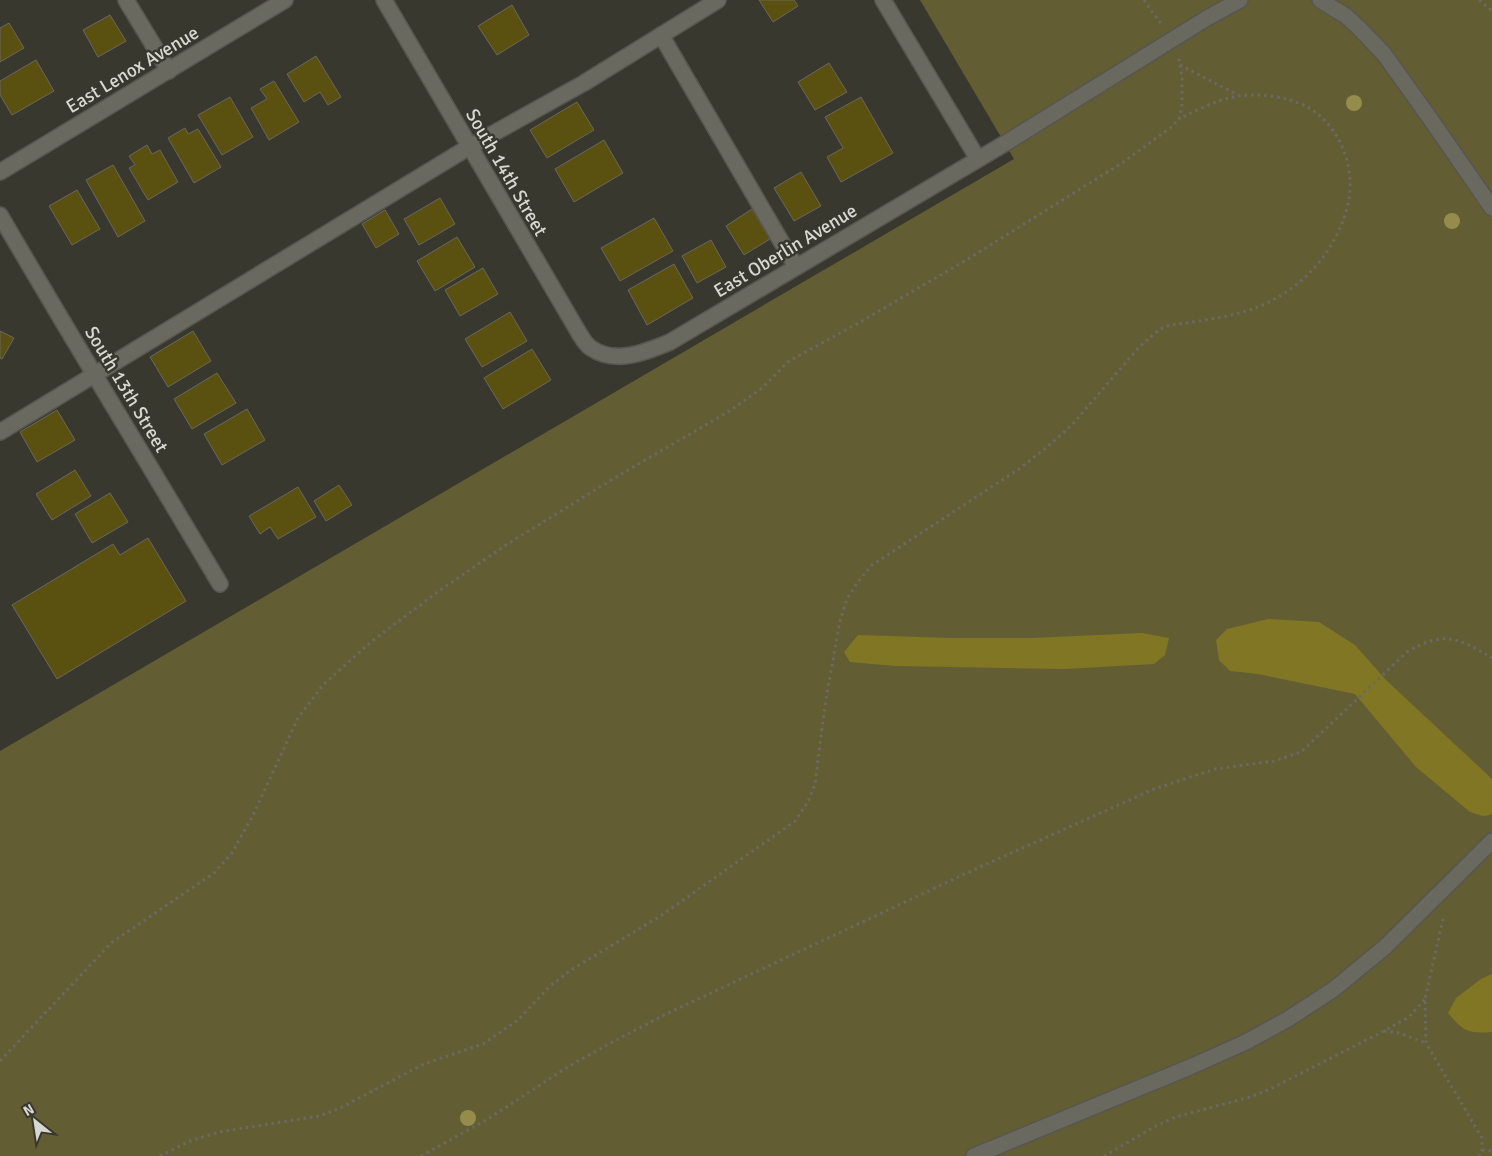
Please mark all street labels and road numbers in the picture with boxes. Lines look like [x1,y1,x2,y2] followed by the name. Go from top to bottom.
[62,21,203,119] street label: East Lenox Avenue
[460,104,553,241] street label: South 14th Street
[709,199,862,303] street label: East Oberlin Avenue
[79,322,173,457] street label: South 13th Street

